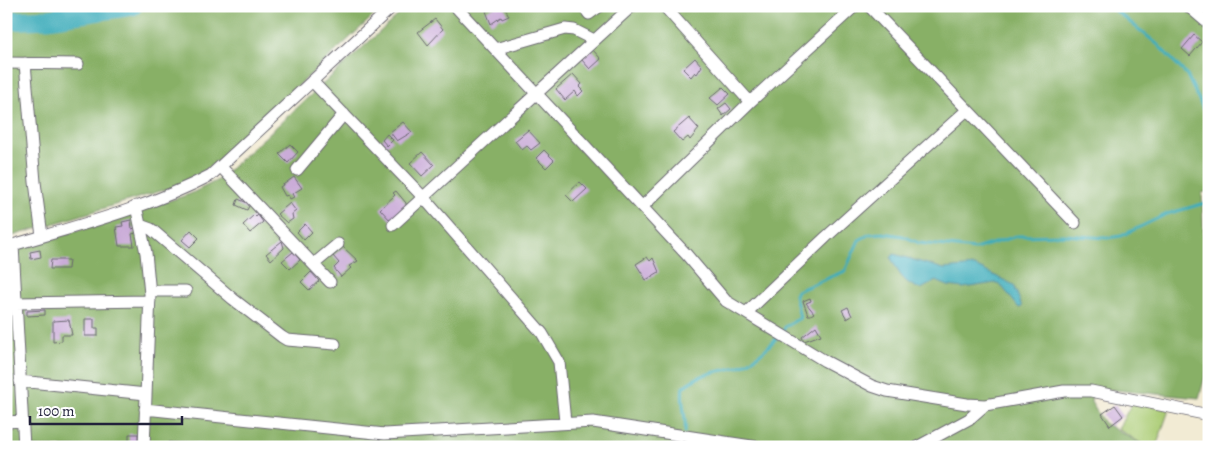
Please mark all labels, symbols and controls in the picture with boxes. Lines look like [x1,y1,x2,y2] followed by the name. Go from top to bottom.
[30,393,182,425] scale bar
[38,401,75,421] text: 100 m

